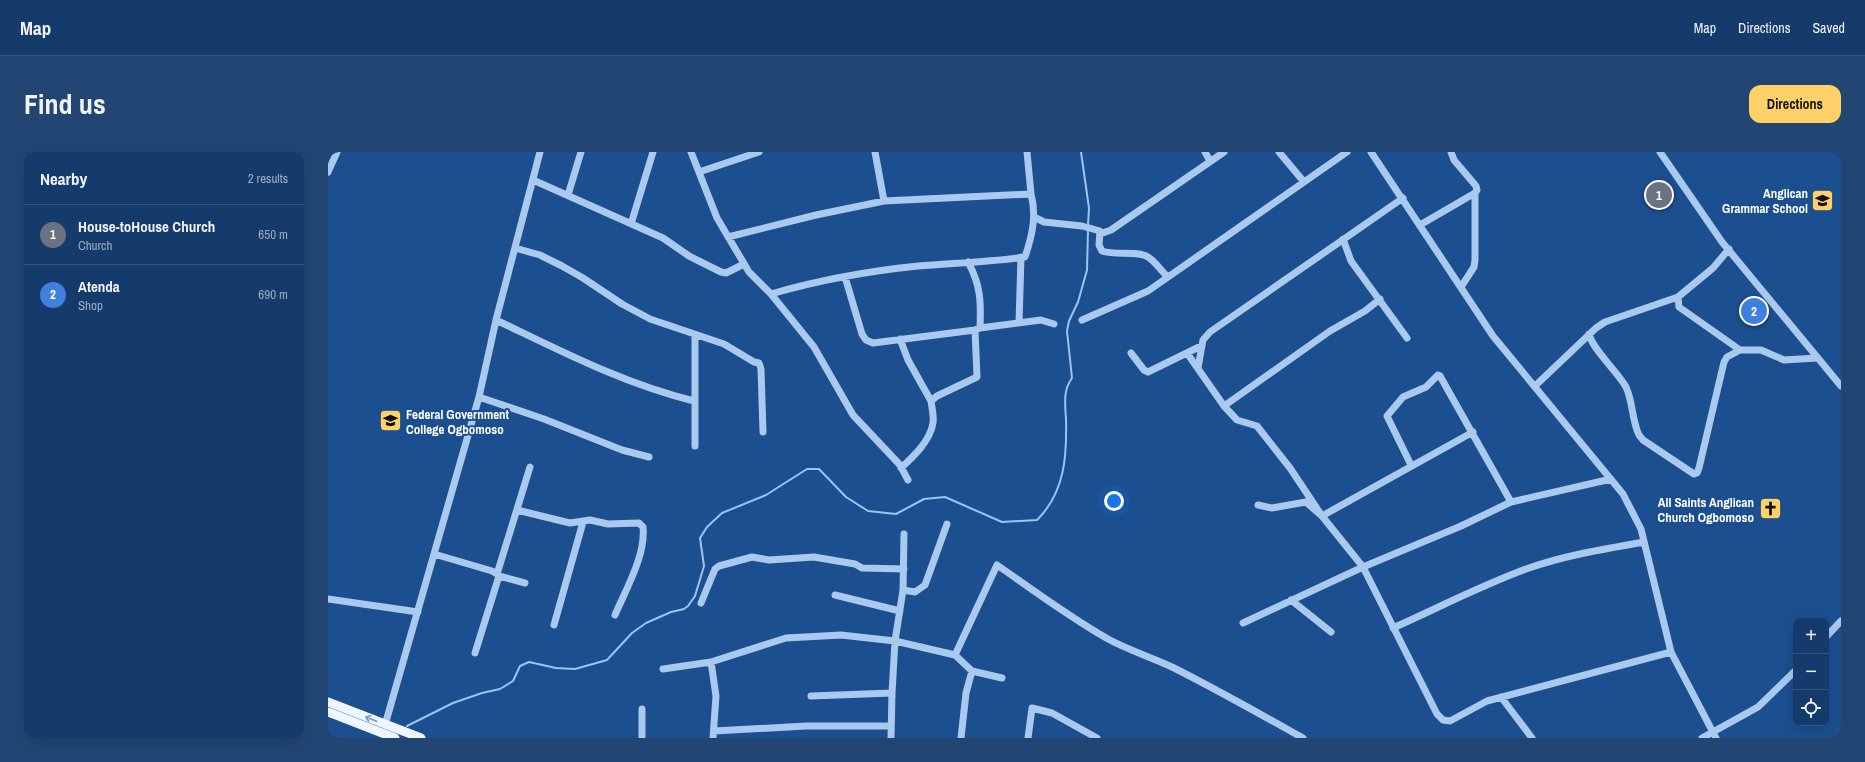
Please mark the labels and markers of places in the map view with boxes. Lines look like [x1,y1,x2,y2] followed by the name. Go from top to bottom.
[1646,180,1672,210] pin: 1
[1722,185,1808,217] place label: Anglican Grammar School
[1810,187,1836,213] school or university icon: Anglican Grammar School
[1741,296,1767,326] pin: 2
[406,406,510,438] place label: Federal Government College Ogbomoso
[378,408,404,434] school or university icon: Federal Government College Ogbomoso
[1657,494,1754,526] place label: All Saints Anglican Church Ogbomoso
[1757,496,1783,522] church icon: All Saints Anglican Church Ogbomoso

